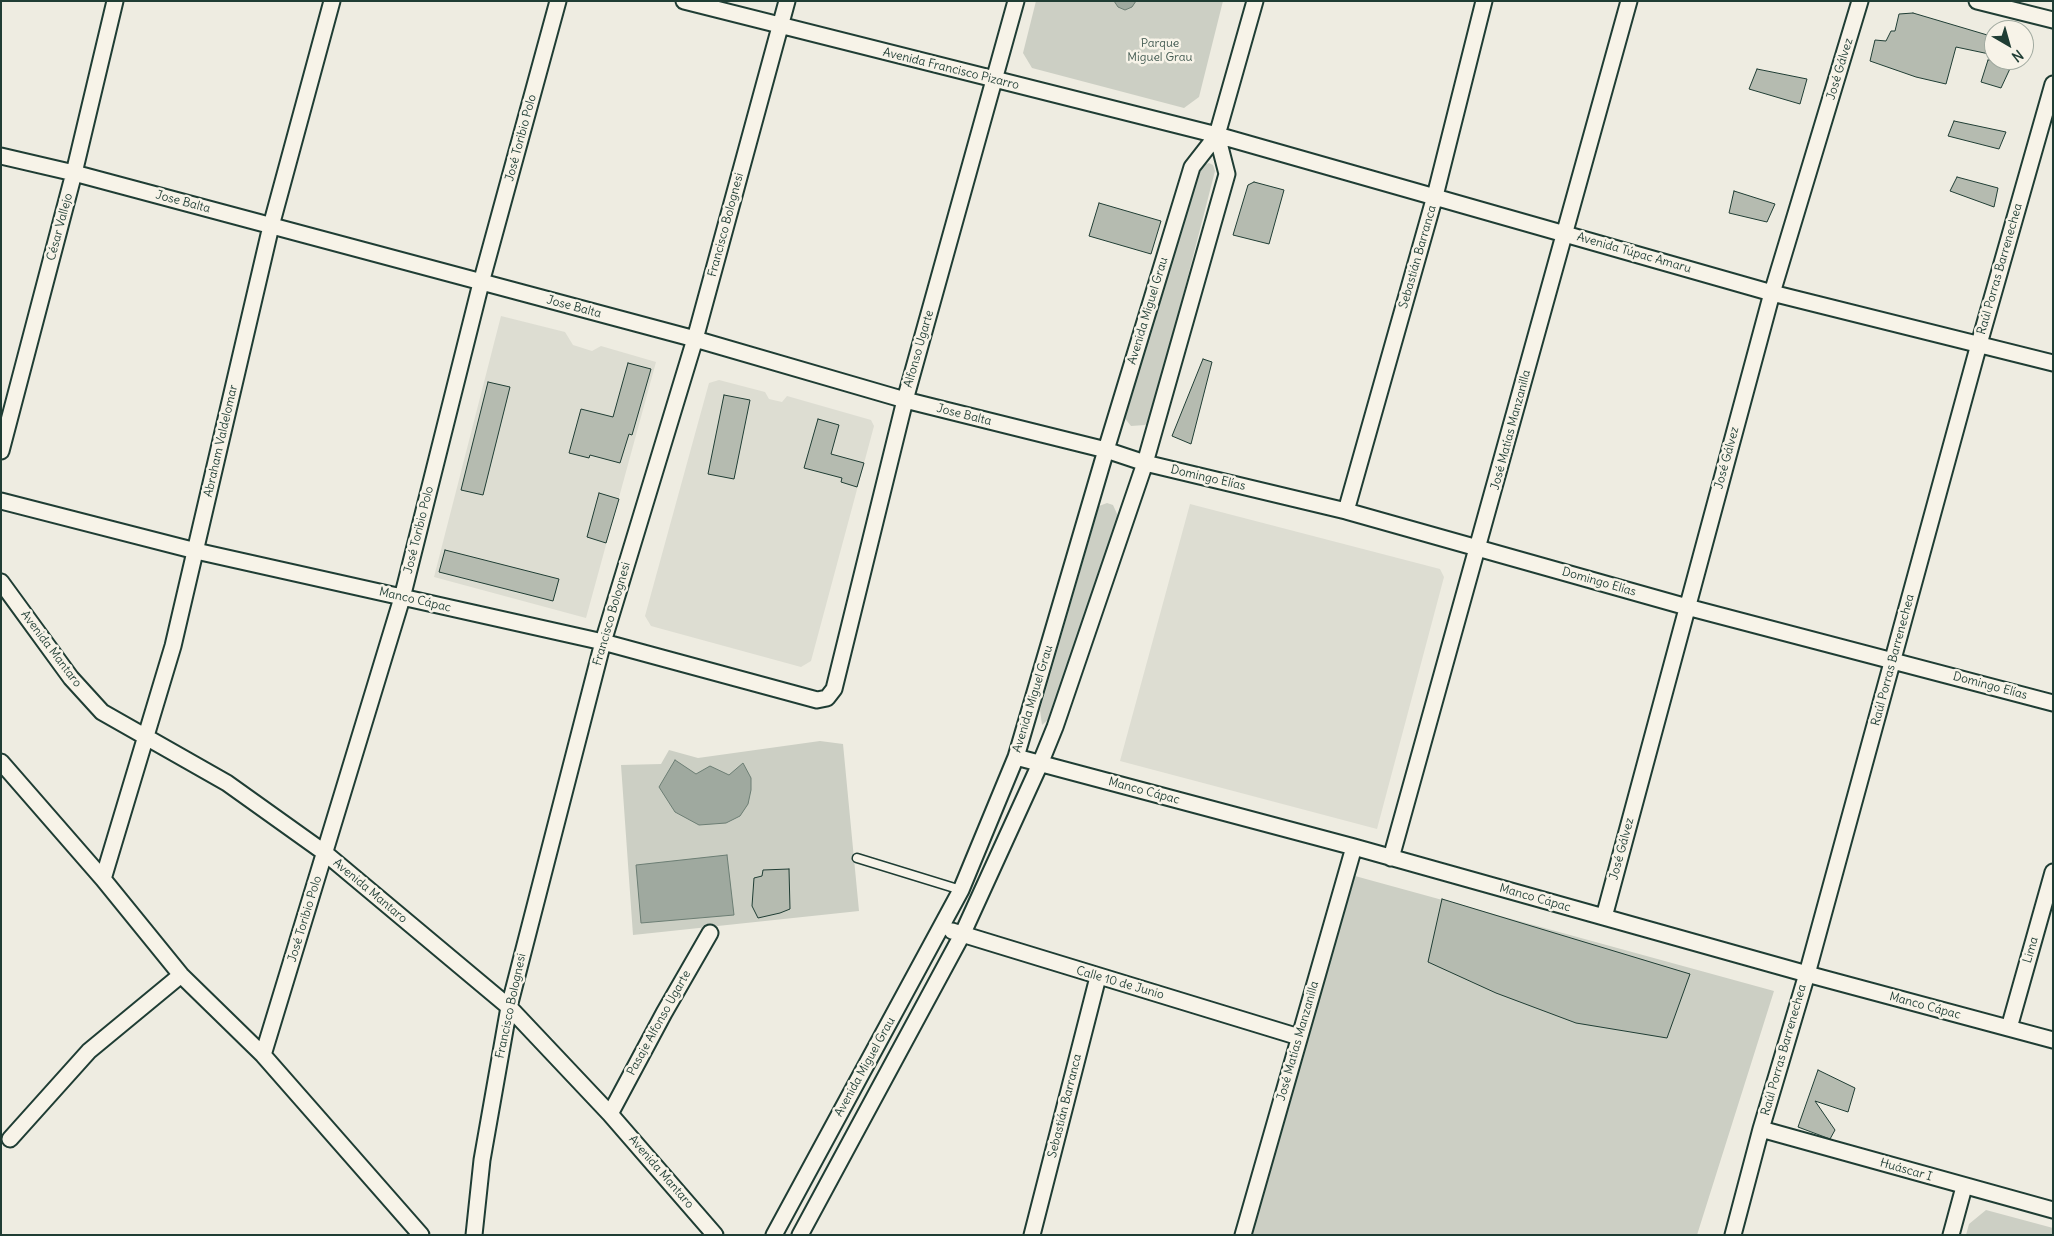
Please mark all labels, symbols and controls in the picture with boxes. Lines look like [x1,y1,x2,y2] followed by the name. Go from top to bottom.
[1984,20,2034,70] north arrow
[1824,36,1856,102] street label: José Gálvez
[1127,37,1193,65] park label: Parque Miguel Grau
[881,45,1021,93] street label: Avenida Francisco Pizarro
[2008,46,2027,66] text: N
[502,93,540,183] street label: José Toribio Polo
[705,171,747,279] street label: Francisco Bolognesi
[154,188,212,216] street label: Jose Balta
[44,192,76,262] street label: César Vallejo
[1974,202,2026,336] street label: Raúl Porras Barrenechea
[1396,204,1440,310] street label: Sebastián Barranca
[1575,230,1693,276] street label: Avenida Túpac Amaru
[1125,256,1171,366] street label: Avenida Miguel Grau
[545,293,603,321] street label: Jose Balta
[901,309,937,389] street label: Alfonso Ugarte
[1488,368,1534,492] street label: José Matías Manzanilla
[201,383,241,499] street label: Abraham Valdelomar
[935,401,993,429] street label: Jose Balta
[1712,425,1742,491] street label: José Gálvez
[1169,462,1247,494] street label: Domingo Elías
[401,485,437,575] street label: José Toribio Polo
[590,561,634,667] street label: Francisco Bolognesi
[1560,565,1638,599] street label: Domingo Elías
[378,585,452,615] street label: Manco Cápac
[1868,593,1918,727] street label: Raúl Porras Barrenechea
[18,608,84,690] street label: Avenida Mantaro
[1010,644,1056,754] street label: Avenida Miguel Grau
[1951,669,2029,703] street label: Domingo Elías
[1107,775,1181,807] street label: Manco Cápac
[1607,816,1637,882] street label: José Gálvez
[330,856,410,926] street label: Avenida Mantaro
[285,874,325,964] street label: José Toribio Polo
[1498,881,1572,915] street label: Manco Cápac
[2020,935,2042,965] street label: Lima
[493,952,529,1060] street label: Francisco Bolognesi
[1074,964,1166,1002] street label: Calle 10 de Junio
[624,968,694,1078] street label: Pasaje Alfonso Ugarte
[1274,980,1322,1102] street label: José Matías Manzanilla
[1758,983,1810,1117] street label: Raúl Porras Barrenechea
[1888,990,1962,1022] street label: Manco Cápac
[832,1015,898,1119] street label: Avenida Miguel Grau
[1045,1053,1085,1159] street label: Sebastián Barranca
[625,1133,697,1211] street label: Avenida Mantaro
[1878,1156,1934,1184] street label: Huáscar I

